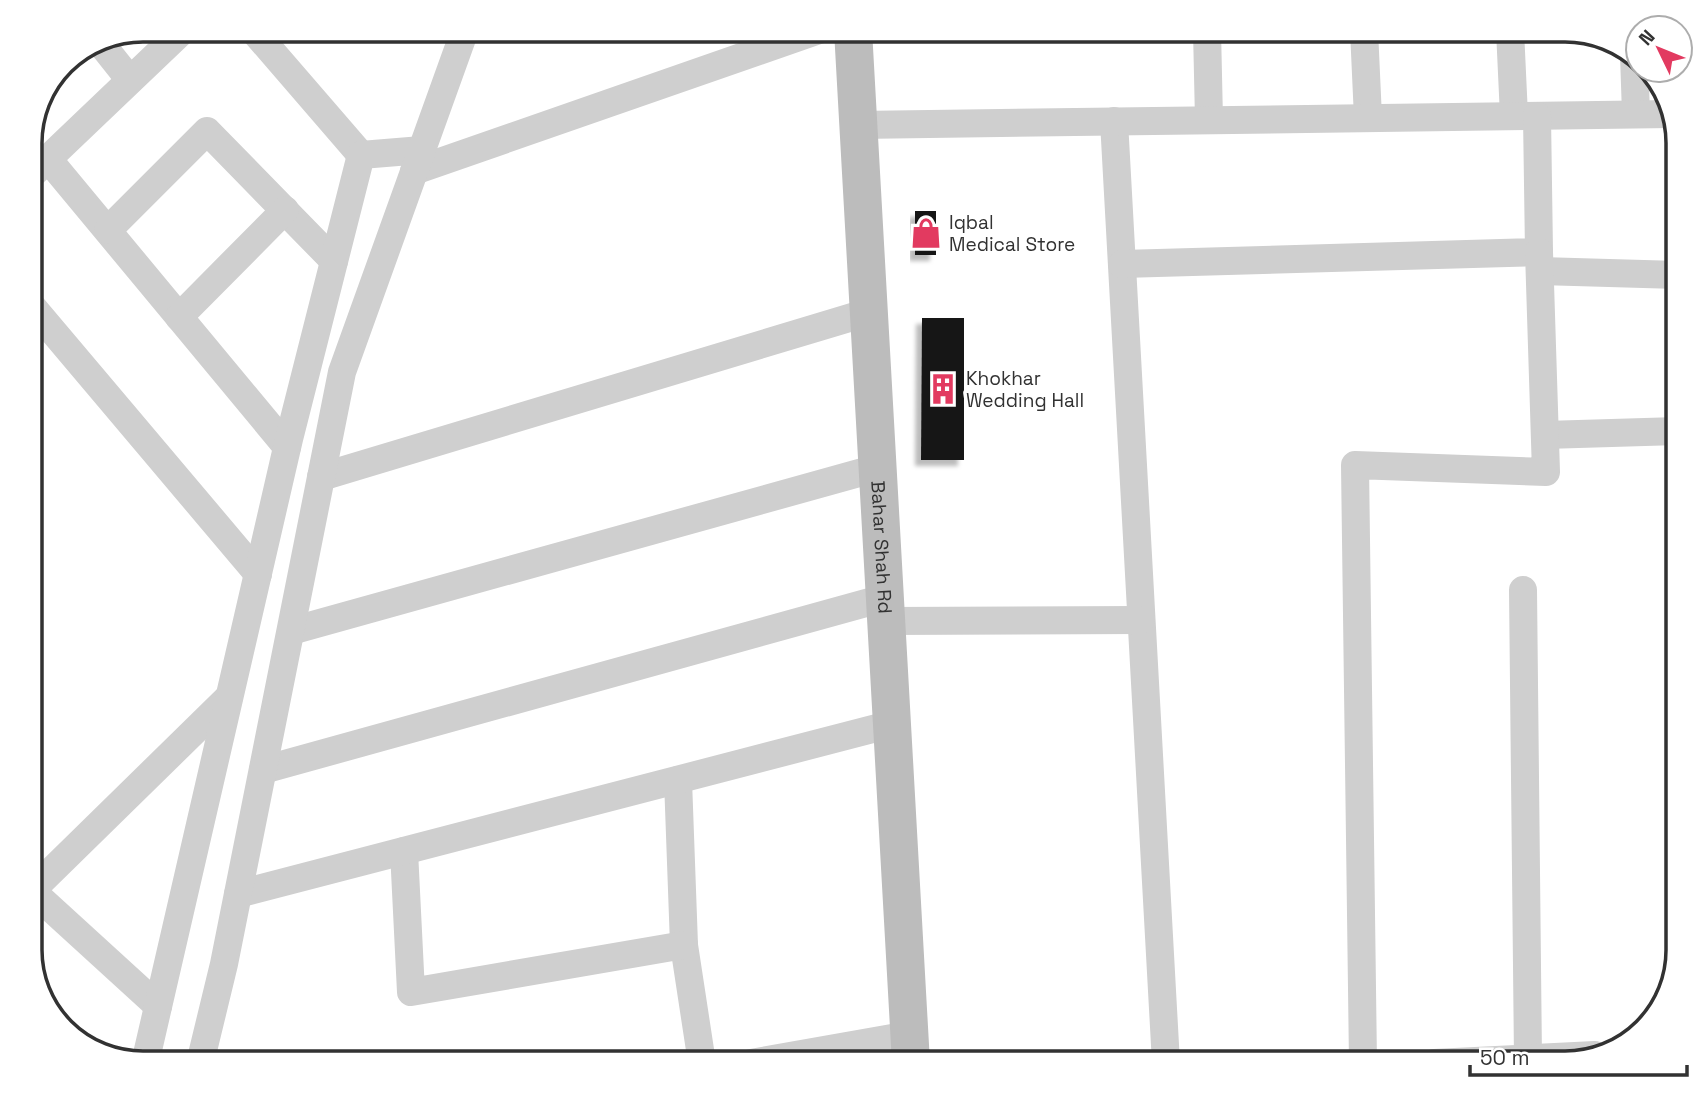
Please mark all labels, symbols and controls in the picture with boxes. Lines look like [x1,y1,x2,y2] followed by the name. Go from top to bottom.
[1624,14,1694,84] north arrow
[1633,25,1660,51] text: N
[949,210,1075,257] place label: Iqbal Medical Store
[909,216,943,250] shop icon: Iqbal Medical Store
[966,366,1084,413] place label: Khokhar Wedding Hall
[926,372,960,406] building icon: Khokhar Wedding Hall
[866,480,898,614] street label: Bahar Shah Rd
[1470,1034,1687,1078] scale bar
[1480,1044,1530,1071] text: 50 m

